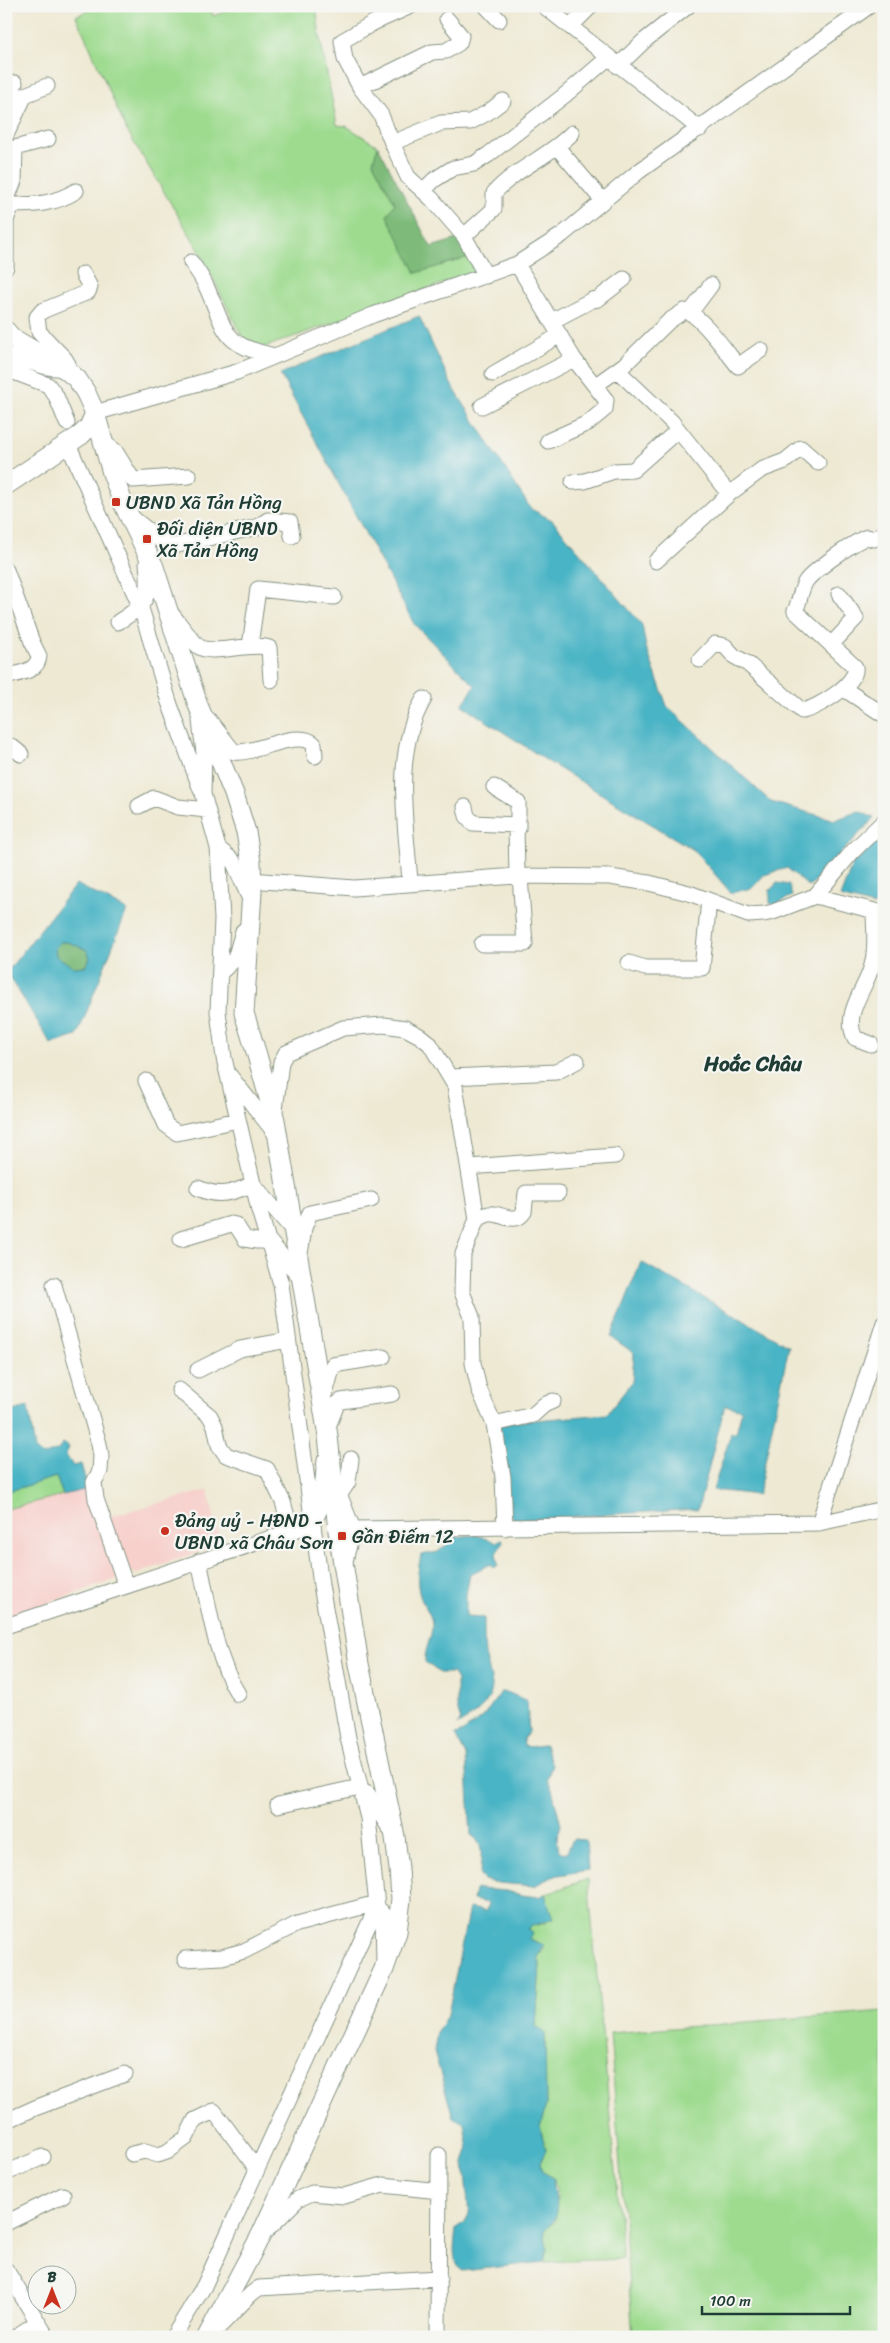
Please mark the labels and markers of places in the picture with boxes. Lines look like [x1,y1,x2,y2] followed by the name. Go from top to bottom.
[126,486,282,519] place label: UBND Xã Tản Hồng
[110,496,122,508] marker: UBND Xã Tản Hồng
[156,512,278,567] place label: Đối diện UBND Xã Tản Hồng
[141,533,153,545] marker: Đối diện UBND Xã Tản Hồng
[175,1504,333,1559] place label: Đảng uỷ - HĐND - UBND xã Châu Sơn
[352,1520,454,1553] place label: Gần Điếm 12
[159,1525,171,1537] marker: Đảng uỷ - HĐND - UBND xã Châu Sơn
[336,1530,348,1542] marker: Gần Điếm 12

